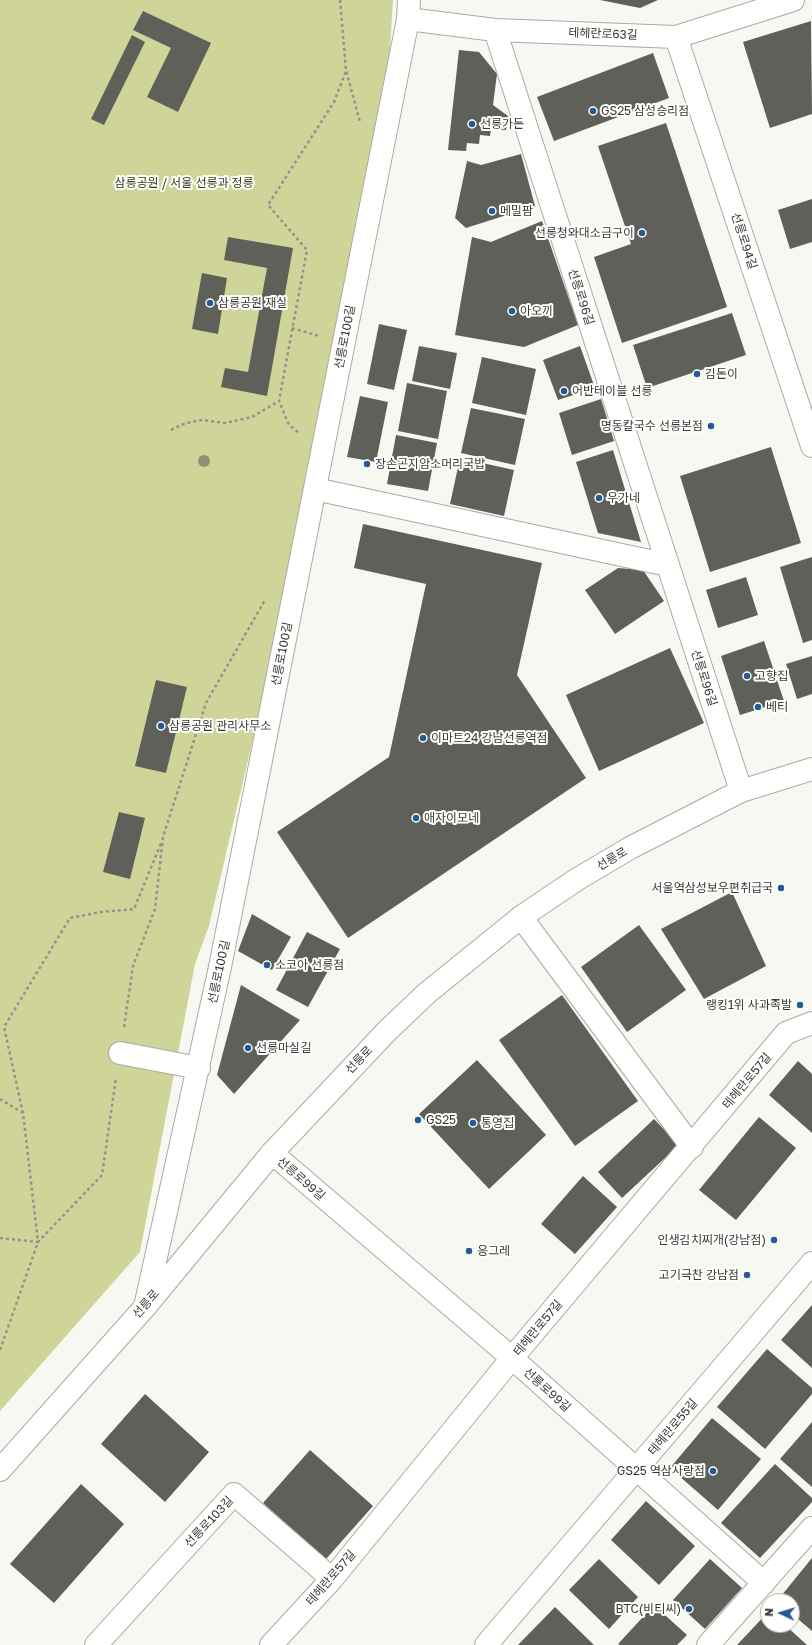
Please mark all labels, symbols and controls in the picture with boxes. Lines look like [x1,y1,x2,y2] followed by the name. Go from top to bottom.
[568,26,638,42] street label: 테헤란로63길
[601,104,689,118] place label: GS25 삼성승리점
[588,106,598,116] marker: GS25 삼성승리점
[480,117,524,131] place label: 선릉가든
[467,119,477,129] marker: 선릉가든
[114,176,254,190] park label: 삼릉공원 / 서울 선릉과 정릉
[500,204,533,218] place label: 메밀팜
[487,206,497,216] marker: 메밀팜
[728,211,760,271] street label: 선릉로94길
[535,226,634,240] place label: 선릉청와대소금구이
[637,228,647,238] marker: 선릉청와대소금구이
[565,267,597,327] street label: 선릉로96길
[218,296,287,310] place label: 삼릉공원 재실
[205,298,215,308] marker: 삼릉공원 재실
[332,304,358,370] street label: 선릉로100길
[520,304,553,318] place label: 아오끼
[507,306,517,316] marker: 아오끼
[705,367,738,381] place label: 김돈이
[692,369,702,379] marker: 김돈이
[572,384,652,398] place label: 어반테이블 선릉
[559,386,569,396] marker: 어반테이블 선릉
[601,419,703,433] place label: 명동칼국수 선릉본점
[706,421,716,431] marker: 명동칼국수 선릉본점
[375,457,485,471] place label: 장손곤지암소머리국밥
[362,459,372,469] marker: 장손곤지암소머리국밥
[607,491,640,505] place label: 우가네
[594,493,604,503] marker: 우가네
[269,621,295,687] street label: 선릉로100길
[688,648,720,708] street label: 선릉로96길
[755,669,788,683] place label: 고향집
[742,671,752,681] marker: 고향집
[766,700,788,714] place label: 베티
[753,702,763,712] marker: 베티
[169,719,271,733] place label: 삼릉공원 관리사무소
[156,721,166,731] marker: 삼릉공원 관리사무소
[431,731,548,745] place label: 이마트24 강남선릉역점
[418,733,428,743] marker: 이마트24 강남선릉역점
[424,811,479,825] place label: 애자이모네
[411,813,421,823] marker: 애자이모네
[594,844,630,874] street label: 선릉로
[652,881,773,895] place label: 서울역삼성보우편취급국
[776,883,786,893] marker: 서울역삼성보우편취급국
[205,939,233,1005] street label: 선릉로100길
[275,958,344,972] place label: 소코아 선릉점
[262,960,272,970] marker: 소코아 선릉점
[706,998,792,1012] place label: 랭킹1위 사과족발
[795,1000,805,1010] marker: 랭킹1위 사과족발
[256,1041,311,1055] place label: 선릉마실길
[243,1043,253,1053] marker: 선릉마실길
[342,1043,376,1077] street label: 선릉로
[719,1050,775,1112] street label: 테헤란로57길
[426,1113,456,1127] place label: GS25
[413,1115,423,1125] marker: GS25
[481,1116,514,1130] place label: 통영집
[468,1118,478,1128] marker: 통영집
[274,1154,328,1204] street label: 선릉로99길
[658,1233,766,1247] place label: 인생김치찌개(강남점)
[769,1235,779,1245] marker: 인생김치찌개(강남점)
[477,1244,510,1258] place label: 응그레
[464,1246,474,1256] marker: 응그레
[659,1268,739,1282] place label: 고기극찬 강남점
[742,1270,752,1280] marker: 고기극찬 강남점
[130,1287,162,1321] street label: 선릉로
[510,1297,566,1359] street label: 테헤란로57길
[520,1365,574,1415] street label: 선릉로99길
[645,1396,701,1458] street label: 테헤란로55길
[617,1464,705,1478] place label: GS25 역삼사랑점
[708,1466,718,1476] marker: GS25 역삼사랑점
[182,1494,236,1550] street label: 선릉로103길
[303,1547,359,1609] street label: 테헤란로57길
[760,1593,800,1633] north arrow
[616,1602,681,1616] place label: BTC(비티씨)
[684,1604,694,1614] marker: BTC(비티씨)
[762,1608,775,1617] text: N

